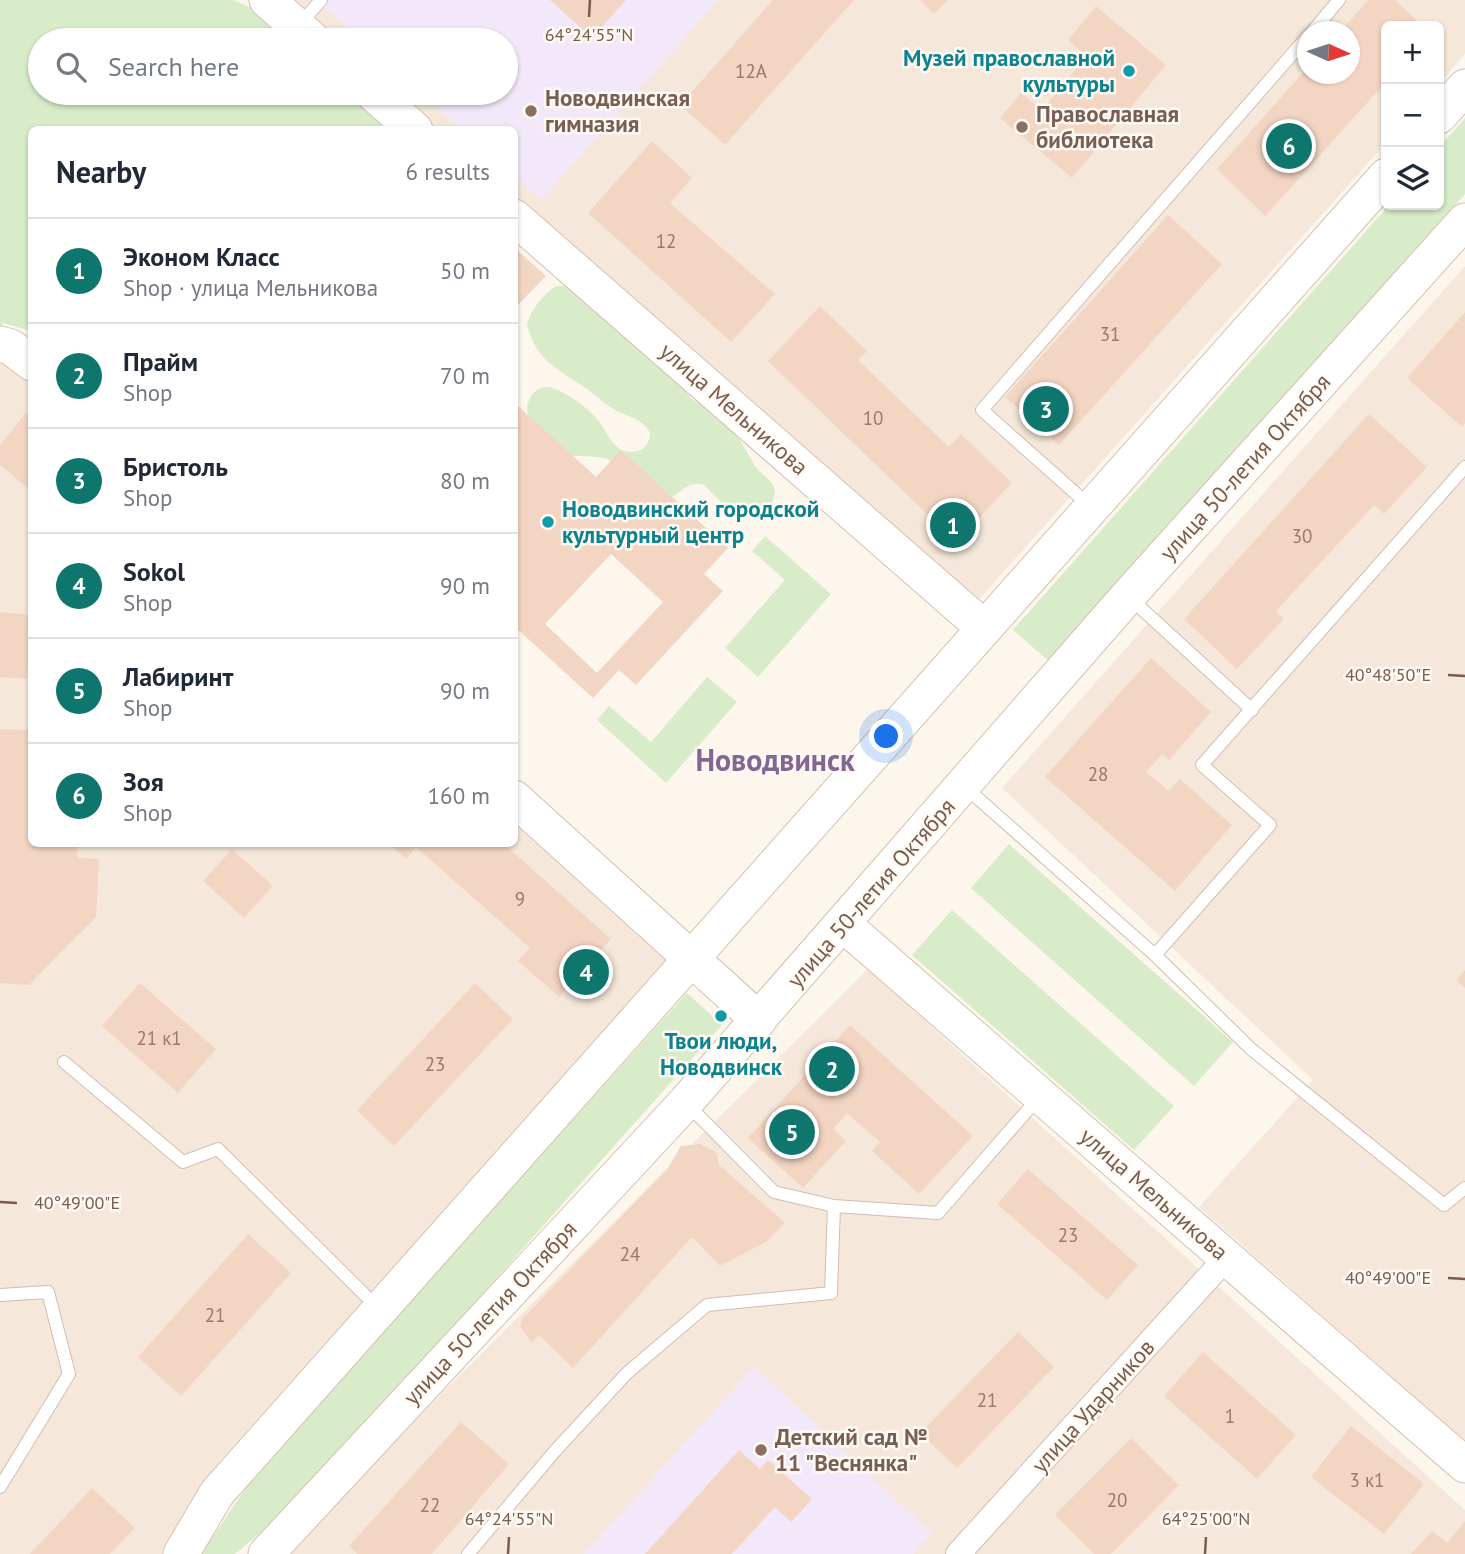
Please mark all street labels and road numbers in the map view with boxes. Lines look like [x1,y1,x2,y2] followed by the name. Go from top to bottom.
[654,336,814,481] street label: улица Мельникова
[1153,367,1336,566] street label: улица 50-летия Октября
[780,792,961,993] street label: улица 50-летия Октября
[1074,1121,1234,1266] street label: улица Мельникова
[397,1214,583,1411] street label: улица 50-летия Октября
[1025,1333,1160,1479] street label: улица Ударников

